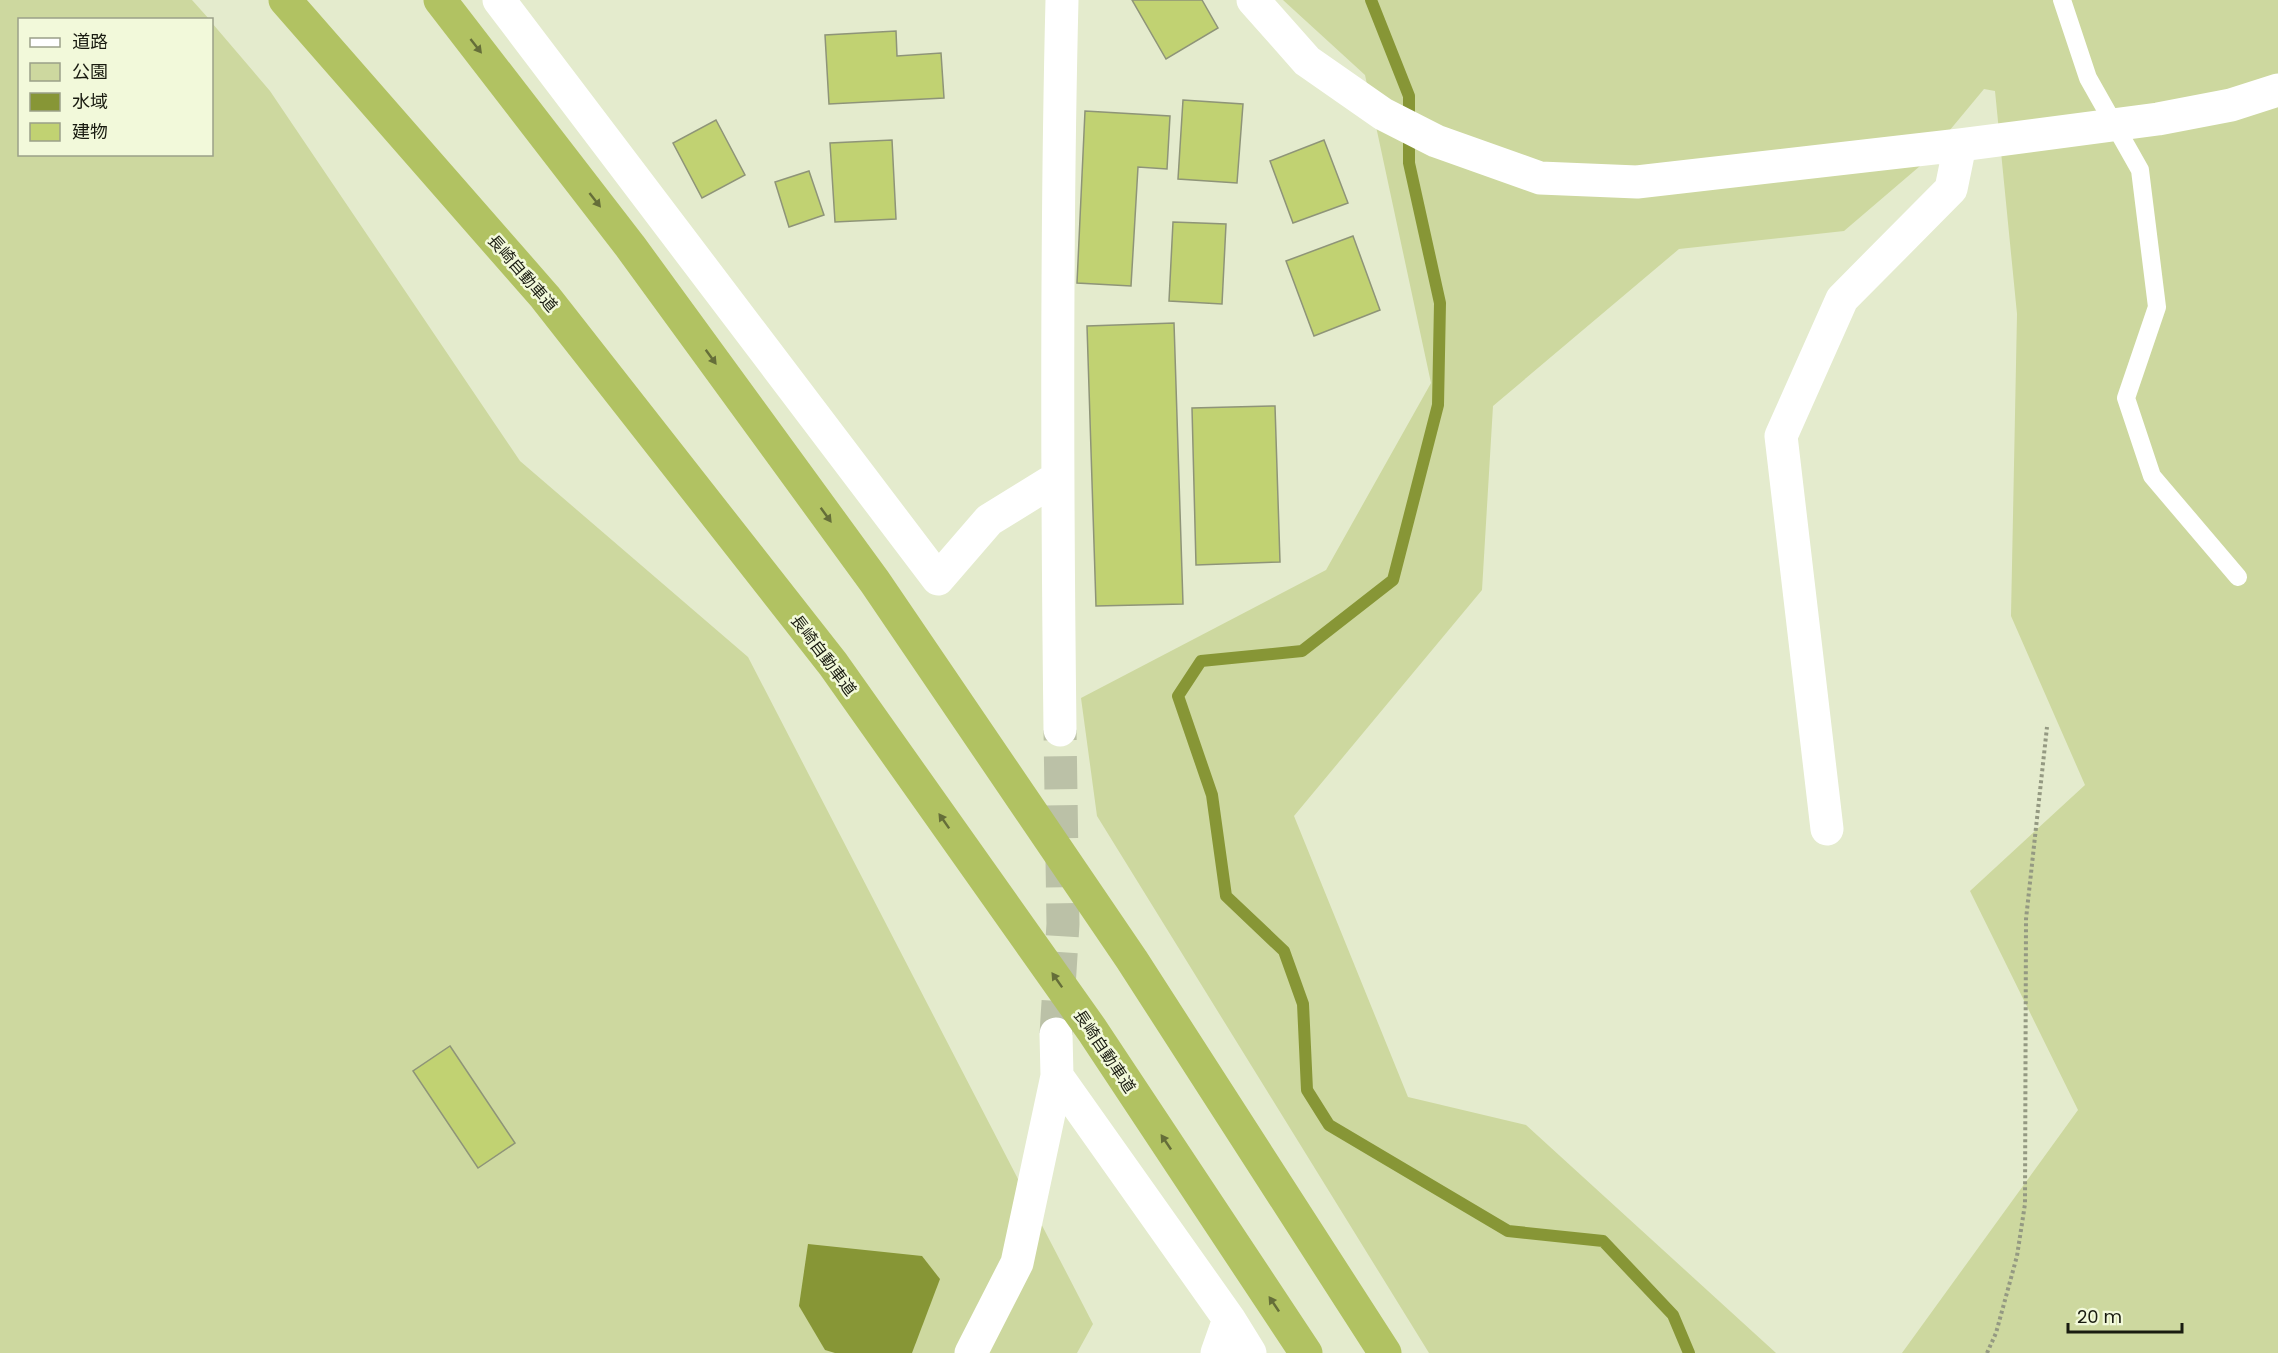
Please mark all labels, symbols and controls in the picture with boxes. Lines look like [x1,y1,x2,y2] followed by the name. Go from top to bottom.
[18,18,213,156] legend
[72,29,108,54] text: 道路
[469,39,481,54] one-way arrow
[72,59,108,84] text: 公園
[72,89,108,114] text: 水域
[72,119,108,144] text: 建物
[589,192,601,208] one-way arrow
[482,230,563,317] street label: 長崎自動車道
[705,349,717,365] one-way arrow
[820,506,832,522] one-way arrow
[786,610,862,701] street label: 長崎自動車道
[938,814,950,830] one-way arrow
[1051,973,1063,988] one-way arrow
[1068,1005,1141,1098] street label: 長崎自動車道
[1161,1134,1172,1150] one-way arrow
[1268,1296,1279,1313] one-way arrow
[2068,1296,2182,1334] scale bar
[2077,1304,2122,1329] text: 20 m

